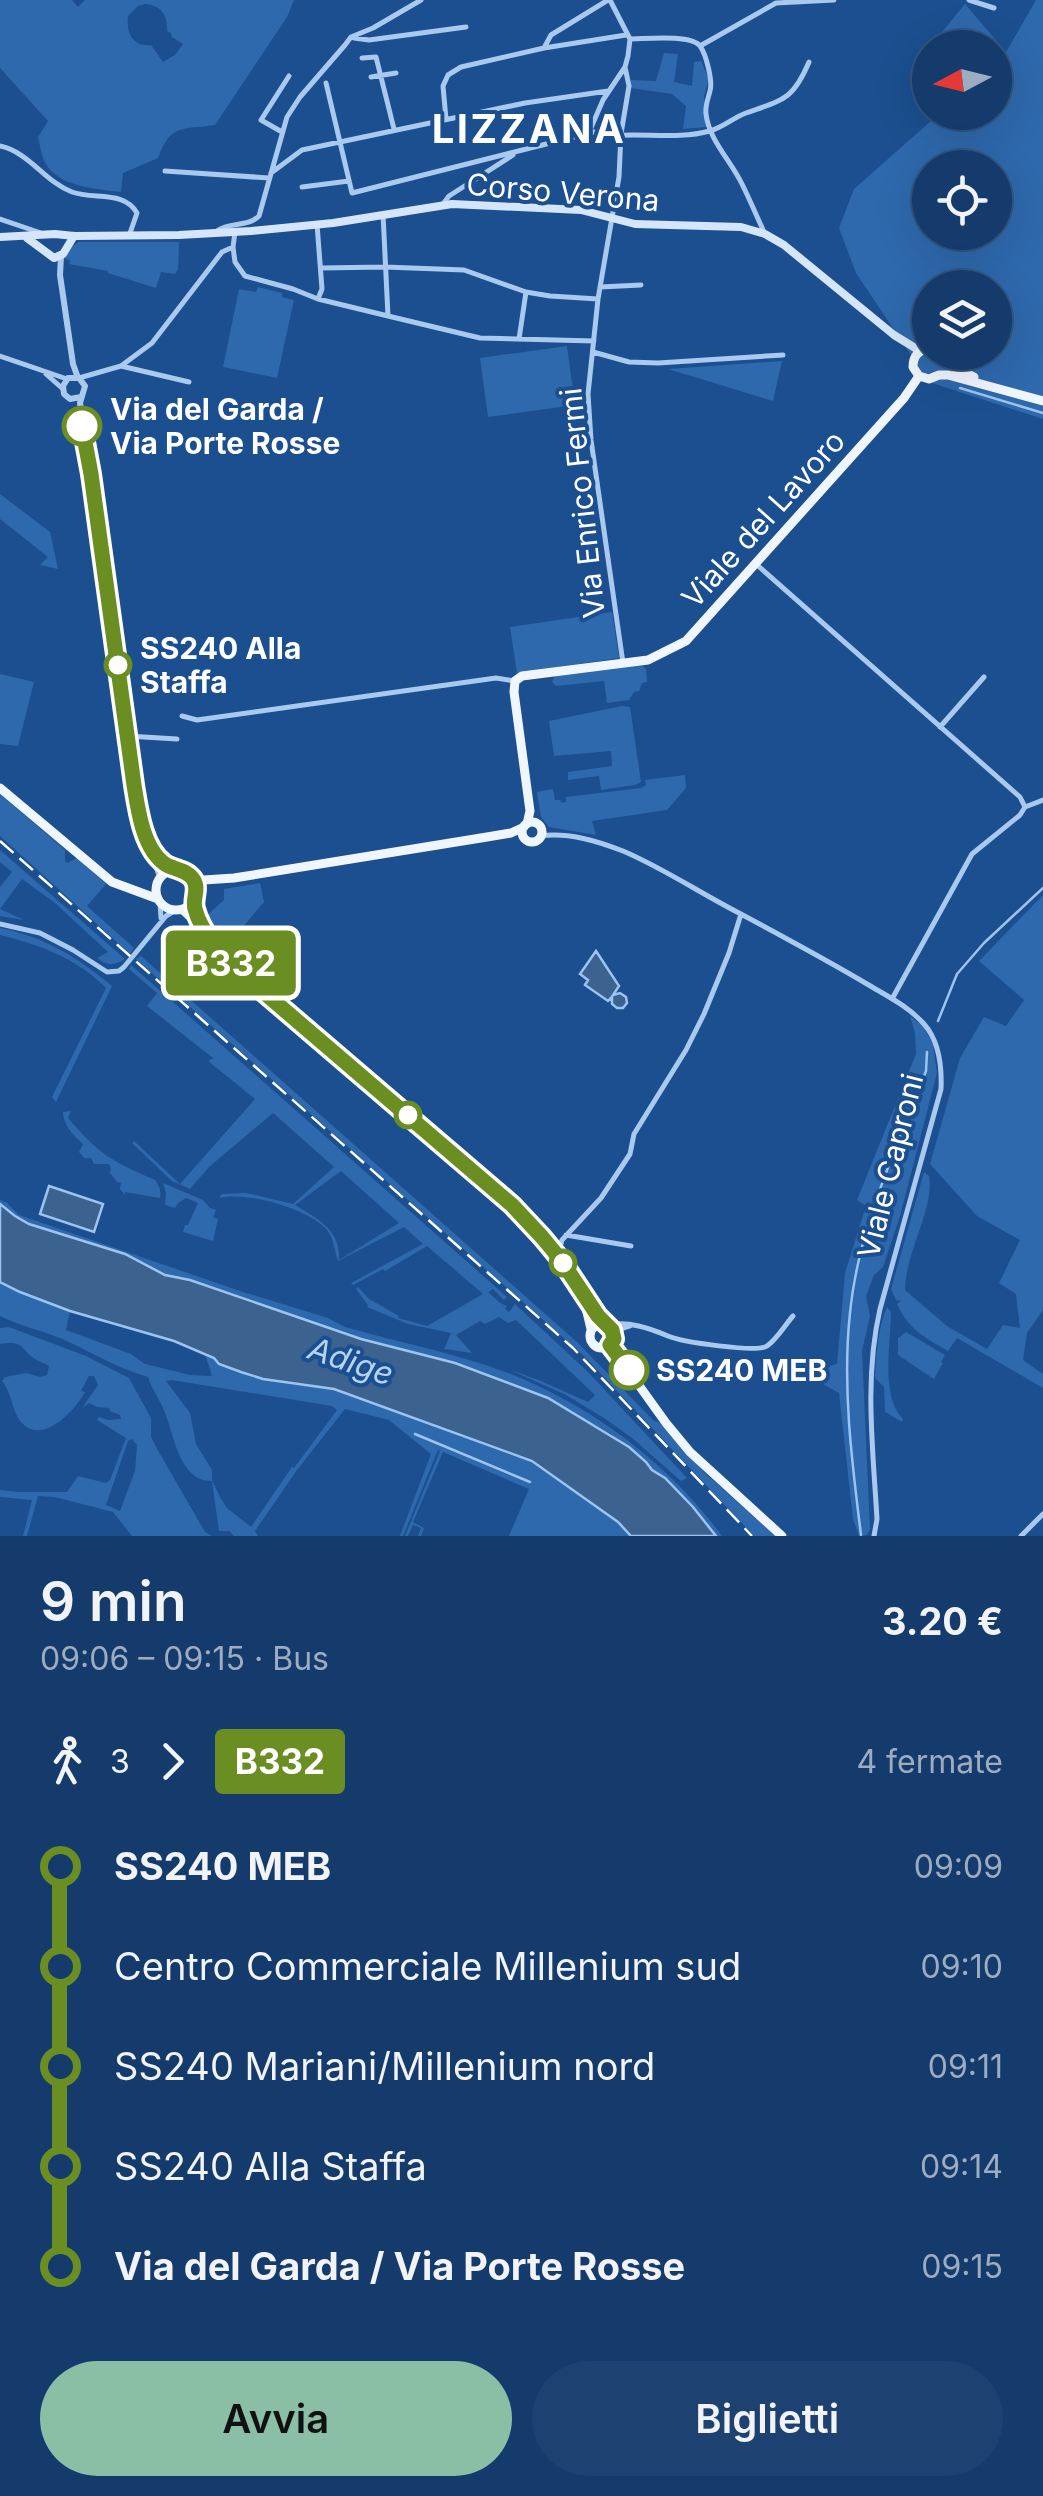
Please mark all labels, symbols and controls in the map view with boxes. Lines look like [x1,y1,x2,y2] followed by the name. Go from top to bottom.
[912,30,1012,130] north arrow
[912,30,1012,370] map controls
[432,104,626,153] district label: LIZZANA
[912,150,1012,250] button: locate
[465,166,661,218] street label: Corso Verona
[912,270,1012,370] button: layers
[552,386,612,620] street label: Via Enrico Fermi
[110,391,340,461] place label: Via del Garda / Via Porte Rosse
[63,407,101,445] marker: Via del Garda / Via Porte Rosse
[674,423,852,615] street label: Viale del Lavoro
[140,630,301,700] place label: SS240 Alla Staffa
[105,652,131,678] marker: SS240 Alla Staffa
[161,930,301,996] line badge: B332
[186,942,276,984] text: B332
[850,1070,930,1262] street label: Viale Caproni
[395,1102,421,1128] unlabelled marker
[550,1250,576,1276] unlabelled marker
[302,1328,399,1394] water label: Adige
[610,1351,648,1389] marker: SS240 MEB
[656,1352,827,1388] place label: SS240 MEB
[40,1568,187,1634] text: 9 min
[882,1598,1003,1644] text: 3.20 €
[40,1639,329,1678] text: 09:06 – 09:15 · Bus
[40,1734,95,1789] icon: walk
[145,1734,200,1789] icon: forward
[235,1740,325,1782] text: B332
[110,1742,130,1781] text: 3
[856,1742,1003,1781] text: 4 fermate
[114,1843,331,1889] text: SS240 MEB
[914,1847,1003,1886] text: 09:09
[114,1943,741,1989] text: Centro Commerciale Millenium sud
[921,1947,1003,1986] text: 09:10
[114,2043,655,2089] text: SS240 Mariani/Millenium nord
[928,2047,1003,2086] text: 09:11
[114,2143,427,2189] text: SS240 Alla Staffa
[920,2147,1003,2186] text: 09:14
[114,2243,685,2289] text: Via del Garda / Via Porte Rosse
[921,2247,1003,2286] text: 09:15
[40,2361,512,2476] button: Avvia
[532,2361,1003,2476] button: Biglietti

